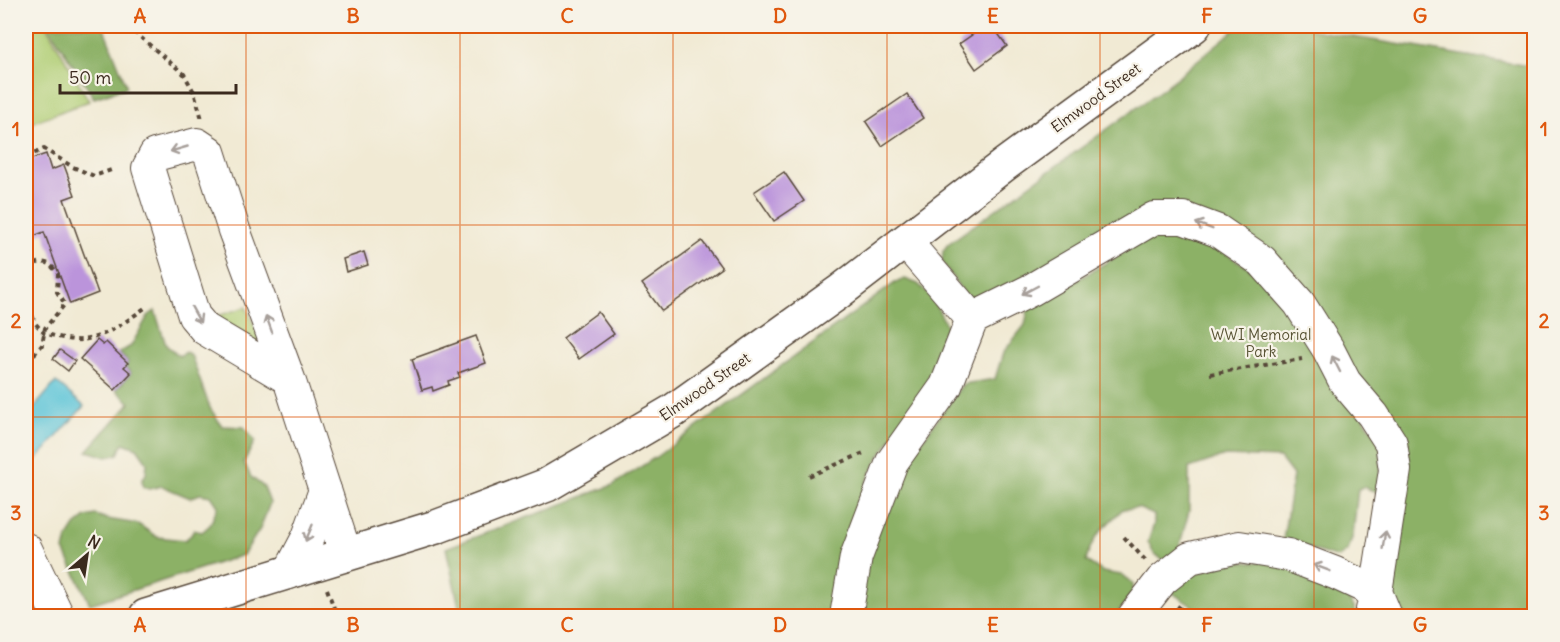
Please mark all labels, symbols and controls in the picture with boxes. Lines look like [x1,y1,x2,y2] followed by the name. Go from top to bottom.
[134,3,147,28] text: A
[346,3,360,28] text: B
[560,3,574,28] text: C
[773,3,787,28] text: D
[987,3,999,28] text: E
[1201,3,1213,28] text: F
[1413,3,1427,28] text: G
[60,57,236,95] scale bar
[1047,59,1144,137] street label: Elmwood Street
[69,66,111,89] text: 50 m
[12,116,20,141] text: 1
[1540,116,1548,141] text: 1
[170,143,189,155] one-way arrow
[1196,220,1214,231] one-way arrow
[1022,285,1040,296] one-way arrow
[190,306,202,323] one-way arrow
[11,308,22,333] text: 2
[1539,308,1550,333] text: 2
[262,316,273,334] one-way arrow
[1211,325,1311,361] park label: WWI Memorial Park
[656,348,754,425] street label: Elmwood Street
[1330,356,1341,374] one-way arrow
[10,500,22,525] text: 3
[1538,500,1550,525] text: 3
[303,523,314,541] one-way arrow
[57,525,117,585] north arrow
[85,530,104,553] text: N
[1378,531,1389,550] one-way arrow
[1313,562,1332,573] one-way arrow
[134,612,147,637] text: A
[346,612,360,637] text: B
[560,612,574,637] text: C
[773,612,787,637] text: D
[987,612,999,637] text: E
[1201,612,1213,637] text: F
[1413,612,1427,637] text: G

